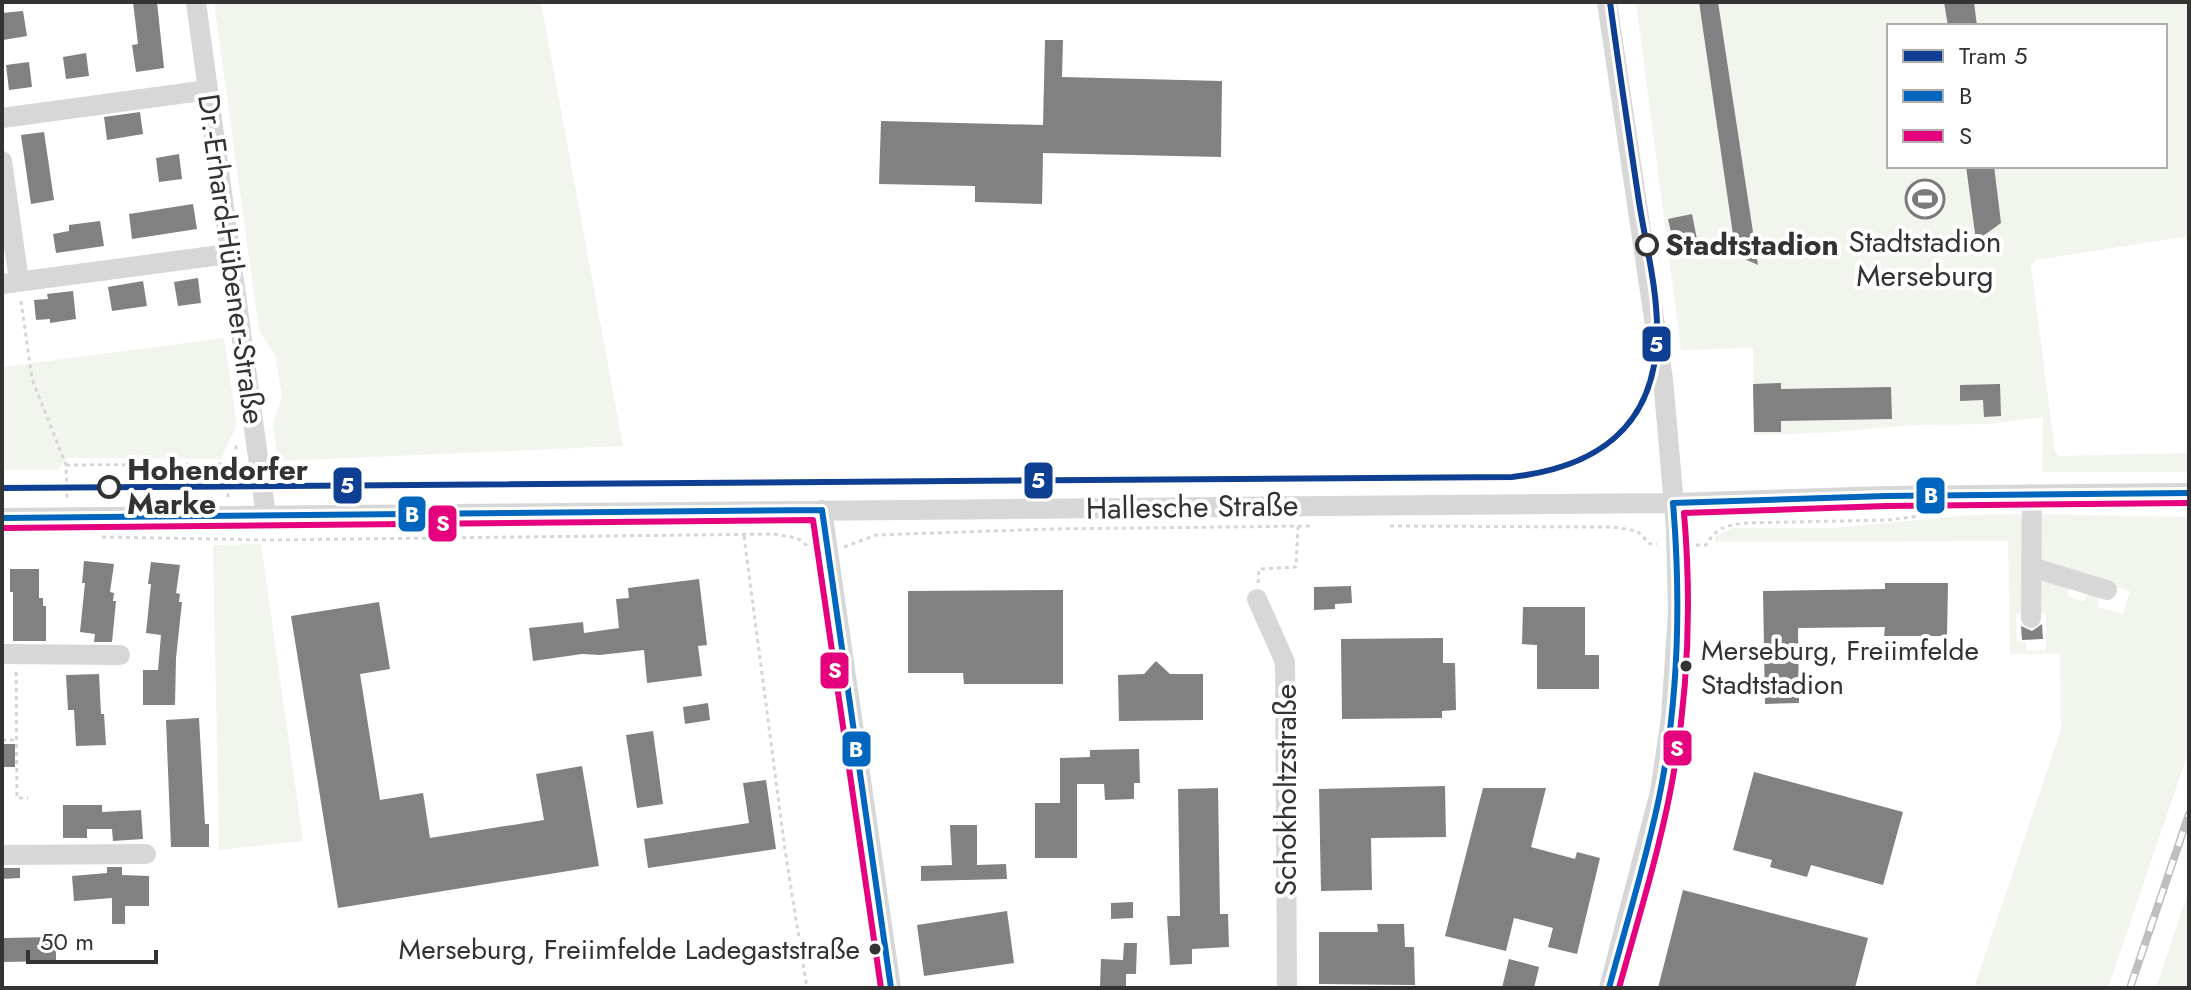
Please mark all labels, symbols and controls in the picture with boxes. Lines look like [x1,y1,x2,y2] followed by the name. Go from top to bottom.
[1887,24,2167,168] legend
[1959,38,2027,73] text: Tram 5
[1959,78,1972,113] text: B
[187,91,276,427] street label: Dr.-Erhard-Hübener-Straße
[1959,118,1972,153] text: S
[1904,178,1946,220] sports icon: Stadtstadion Merseburg
[1848,220,2002,297] place label: Stadtstadion Merseburg
[1665,223,1839,266] place label: Stadtstadion
[1636,234,1658,256] marker: Stadtstadion
[1641,325,1672,363] line badge: 5
[1649,328,1663,360] text: 5
[127,448,309,525] place label: Hohendorfer Marke
[1023,461,1054,500] line badge: 5
[1031,464,1045,496] text: 5
[332,466,363,505] line badge: 5
[340,469,354,501] text: 5
[98,476,120,498] marker: Hohendorfer Marke
[1915,476,1946,515] line badge: B
[1924,479,1938,511] text: B
[1085,483,1299,530] street label: Hallesche Straße
[397,495,427,533] line badge: B
[405,498,419,530] text: B
[427,504,458,543] line badge: S
[436,507,450,539] text: S
[1701,630,1979,705] place label: Merseburg, Freiimfelde Stadtstadion
[819,651,850,690] line badge: S
[828,654,842,686] text: S
[1678,658,1694,674] marker: Merseburg, Freiimfelde Stadtstadion
[1264,684,1307,896] street label: Schokholtzstraße
[1662,729,1693,767] line badge: S
[841,730,872,768] line badge: B
[1670,732,1684,764] text: S
[849,733,863,765] text: B
[28,914,156,964] scale bar
[40,924,94,959] text: 50 m
[398,929,860,970] place label: Merseburg, Freiimfelde Ladegaststraße
[867,941,883,957] marker: Merseburg, Freiimfelde Ladegaststraße

